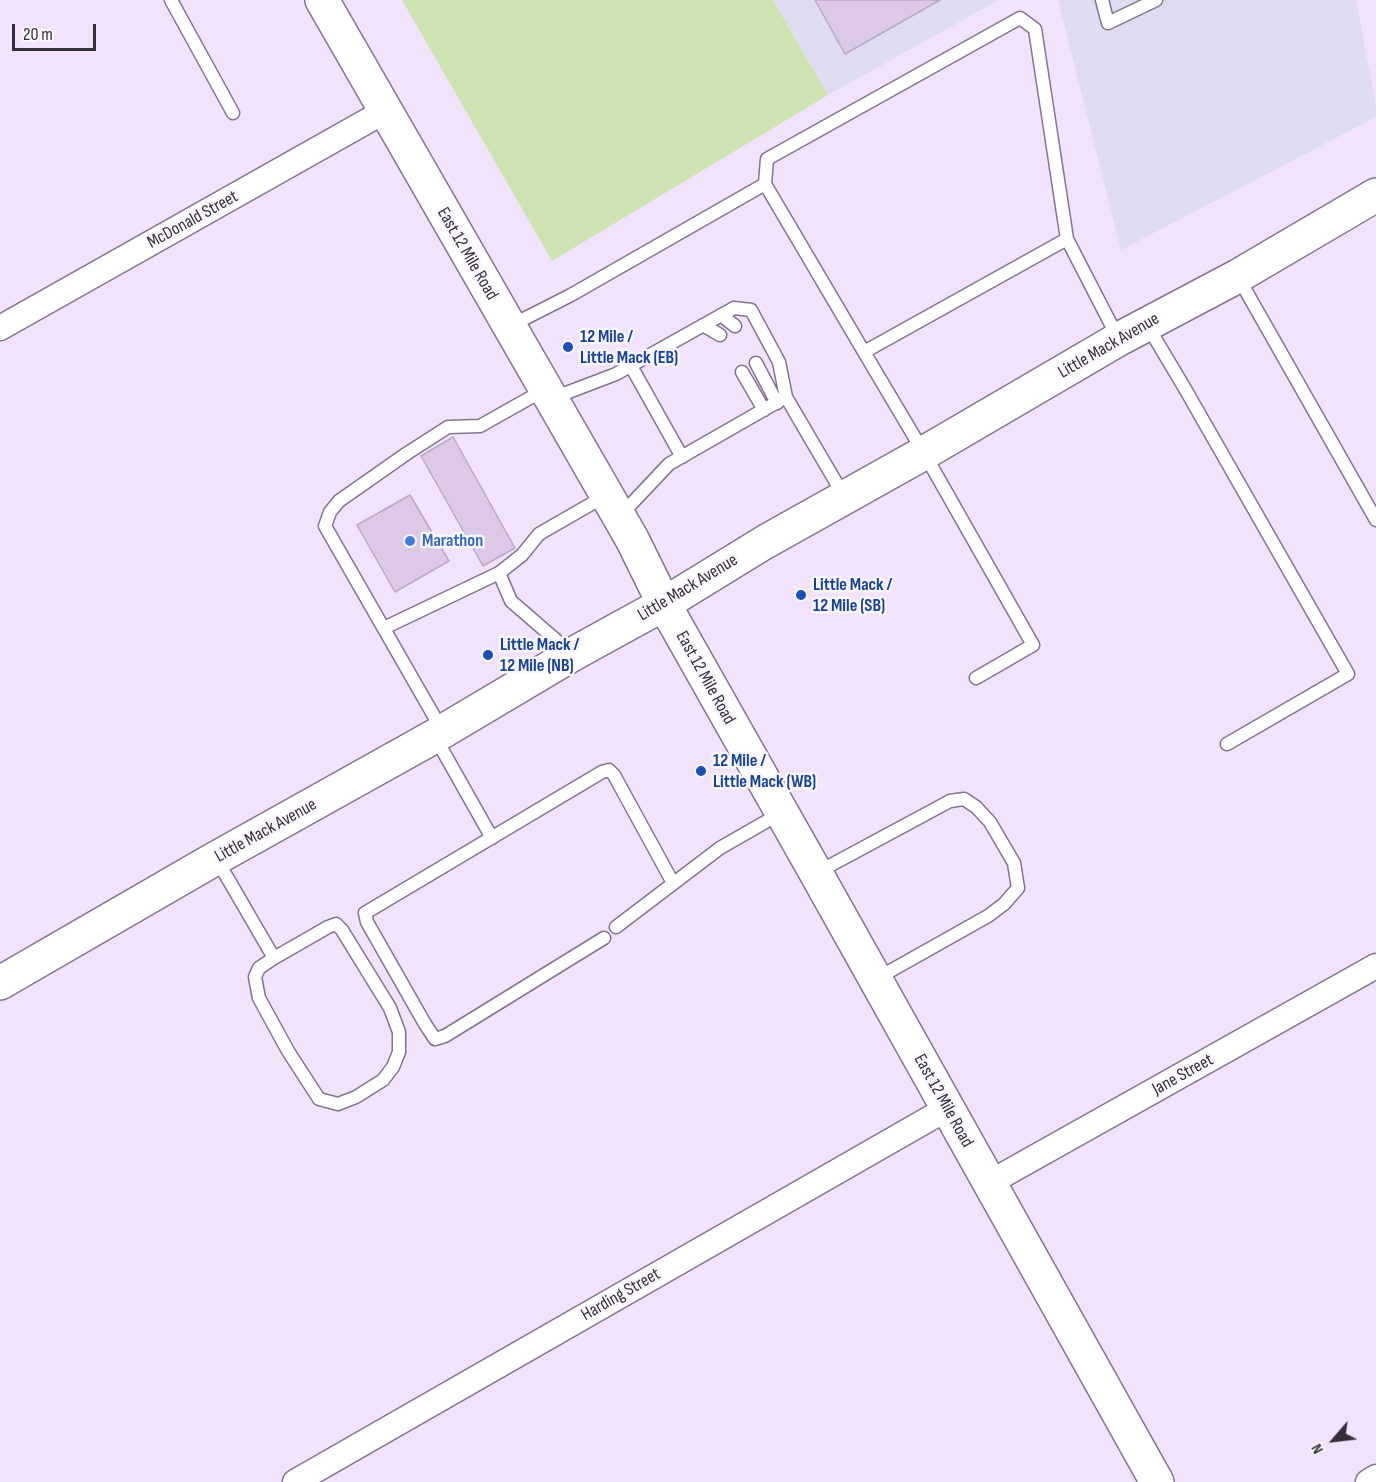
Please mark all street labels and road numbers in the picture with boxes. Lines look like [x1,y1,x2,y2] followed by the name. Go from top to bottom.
[144,186,242,254] street label: McDonald Street
[432,204,502,304] street label: East 12 Mile Road
[1055,308,1163,384] street label: Little Mack Avenue
[634,550,742,626] street label: Little Mack Avenue
[671,628,739,728] street label: East 12 Mile Road
[211,794,321,868] street label: Little Mack Avenue
[1149,1049,1217,1101] street label: Jane Street
[909,1051,977,1151] street label: East 12 Mile Road
[578,1264,664,1326] street label: Harding Street

